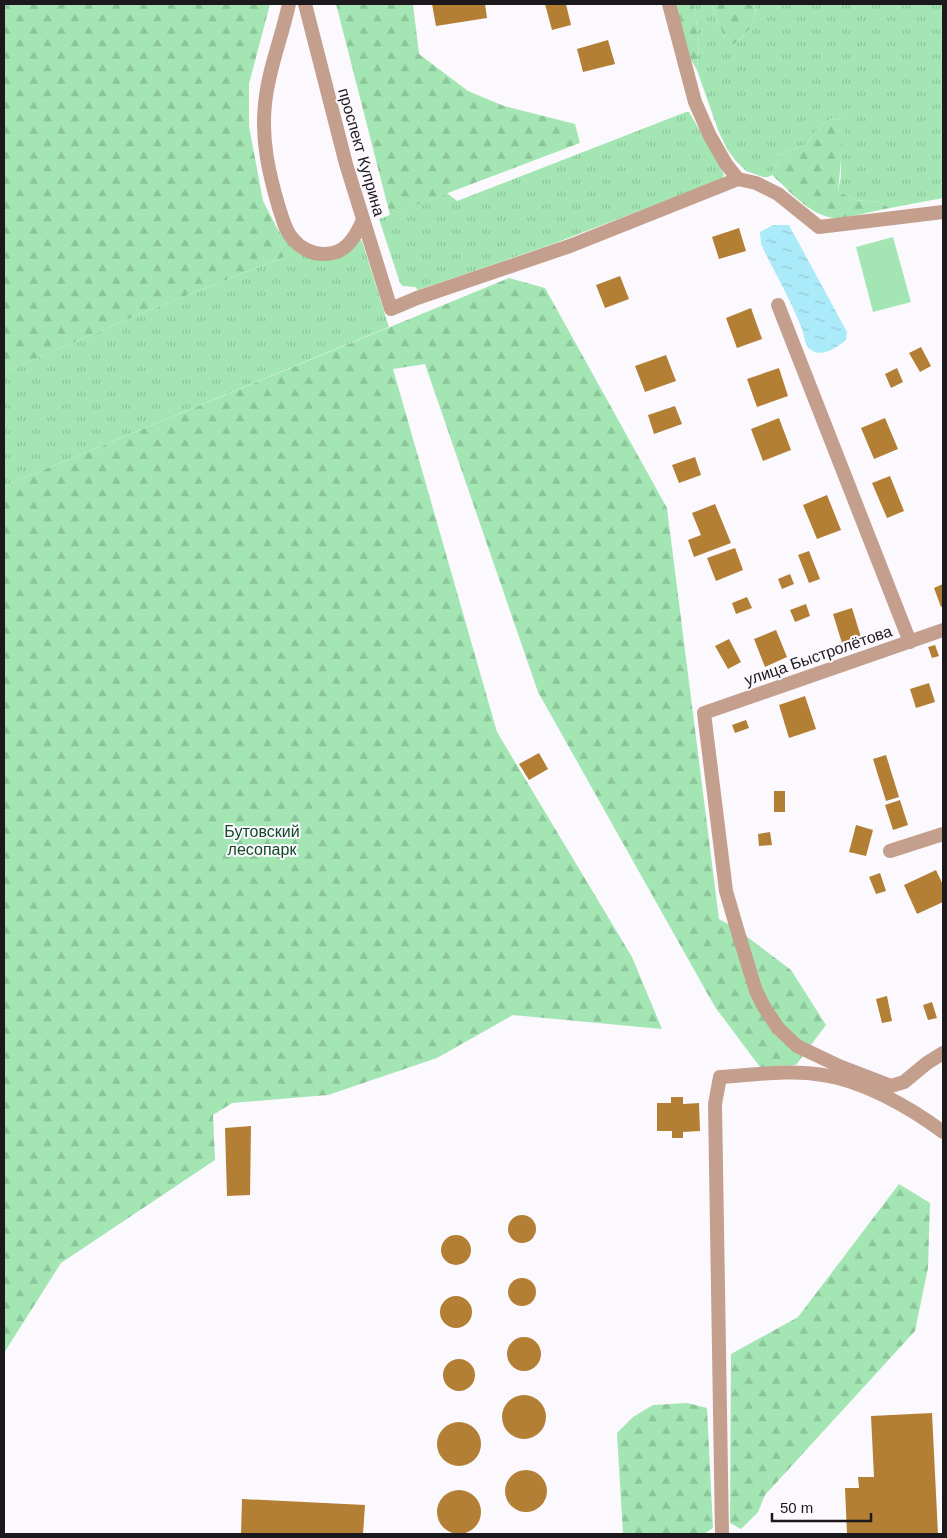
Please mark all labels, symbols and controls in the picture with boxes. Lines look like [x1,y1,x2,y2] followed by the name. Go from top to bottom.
[335,86,388,218] street label: проспект Куприна
[742,622,894,689] street label: улица Быстролётова
[224,823,300,858] park label: Бутовский лесопарк
[772,1490,871,1522] scale bar
[780,1499,813,1516] text: 50 m

